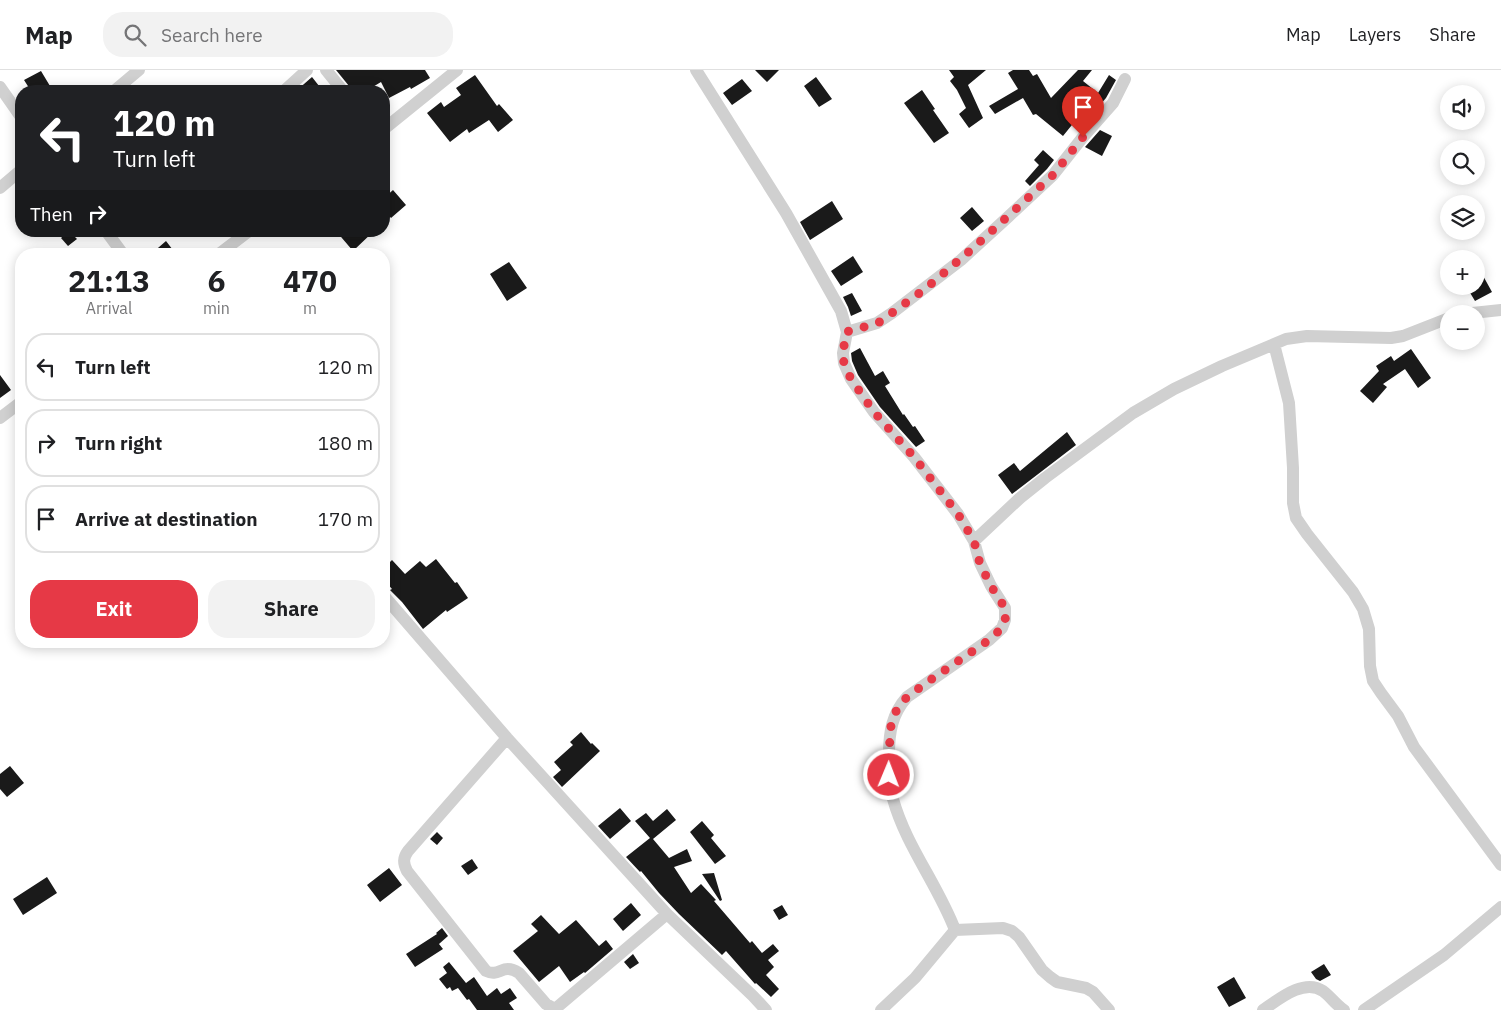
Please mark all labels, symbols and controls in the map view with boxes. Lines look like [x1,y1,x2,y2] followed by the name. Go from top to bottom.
[103,12,453,57] search box
[25,19,73,51] text: Map
[121,21,149,49] icon: search
[161,23,263,47] text: Search here
[1286,23,1321,46] text: Map
[1349,23,1401,46] text: Layers
[1429,23,1476,46] text: Share
[1440,85,1485,350] map controls
[1440,85,1485,130] button: sound
[1062,86,1104,137] pin
[1069,93,1097,121] icon: arrive
[113,100,216,146] text: 120 m
[30,105,95,170] icon: left
[1440,140,1485,185] button: search
[113,144,196,173] text: Turn left
[1440,195,1485,240] button: layers
[83,200,111,228] icon: right
[30,202,73,226] text: Then
[1440,250,1485,295] button: +
[68,261,150,300] text: 21:13
[207,261,225,300] text: 6
[283,261,337,300] text: 470
[86,298,132,318] text: Arrival
[203,298,230,318] text: min
[303,298,317,318] text: m
[1440,305,1485,350] button: −
[32,353,60,381] icon: left
[75,355,151,379] text: Turn left
[318,355,373,379] text: 120 m
[32,429,60,457] icon: right
[75,431,162,455] text: Turn right
[318,431,373,455] text: 180 m
[32,505,60,533] icon: arrive
[75,507,258,531] text: Arrive at destination
[318,507,373,531] text: 170 m
[30,580,198,638] button: Exit
[208,580,375,638] button: Share
[862,748,914,800] position arrow

